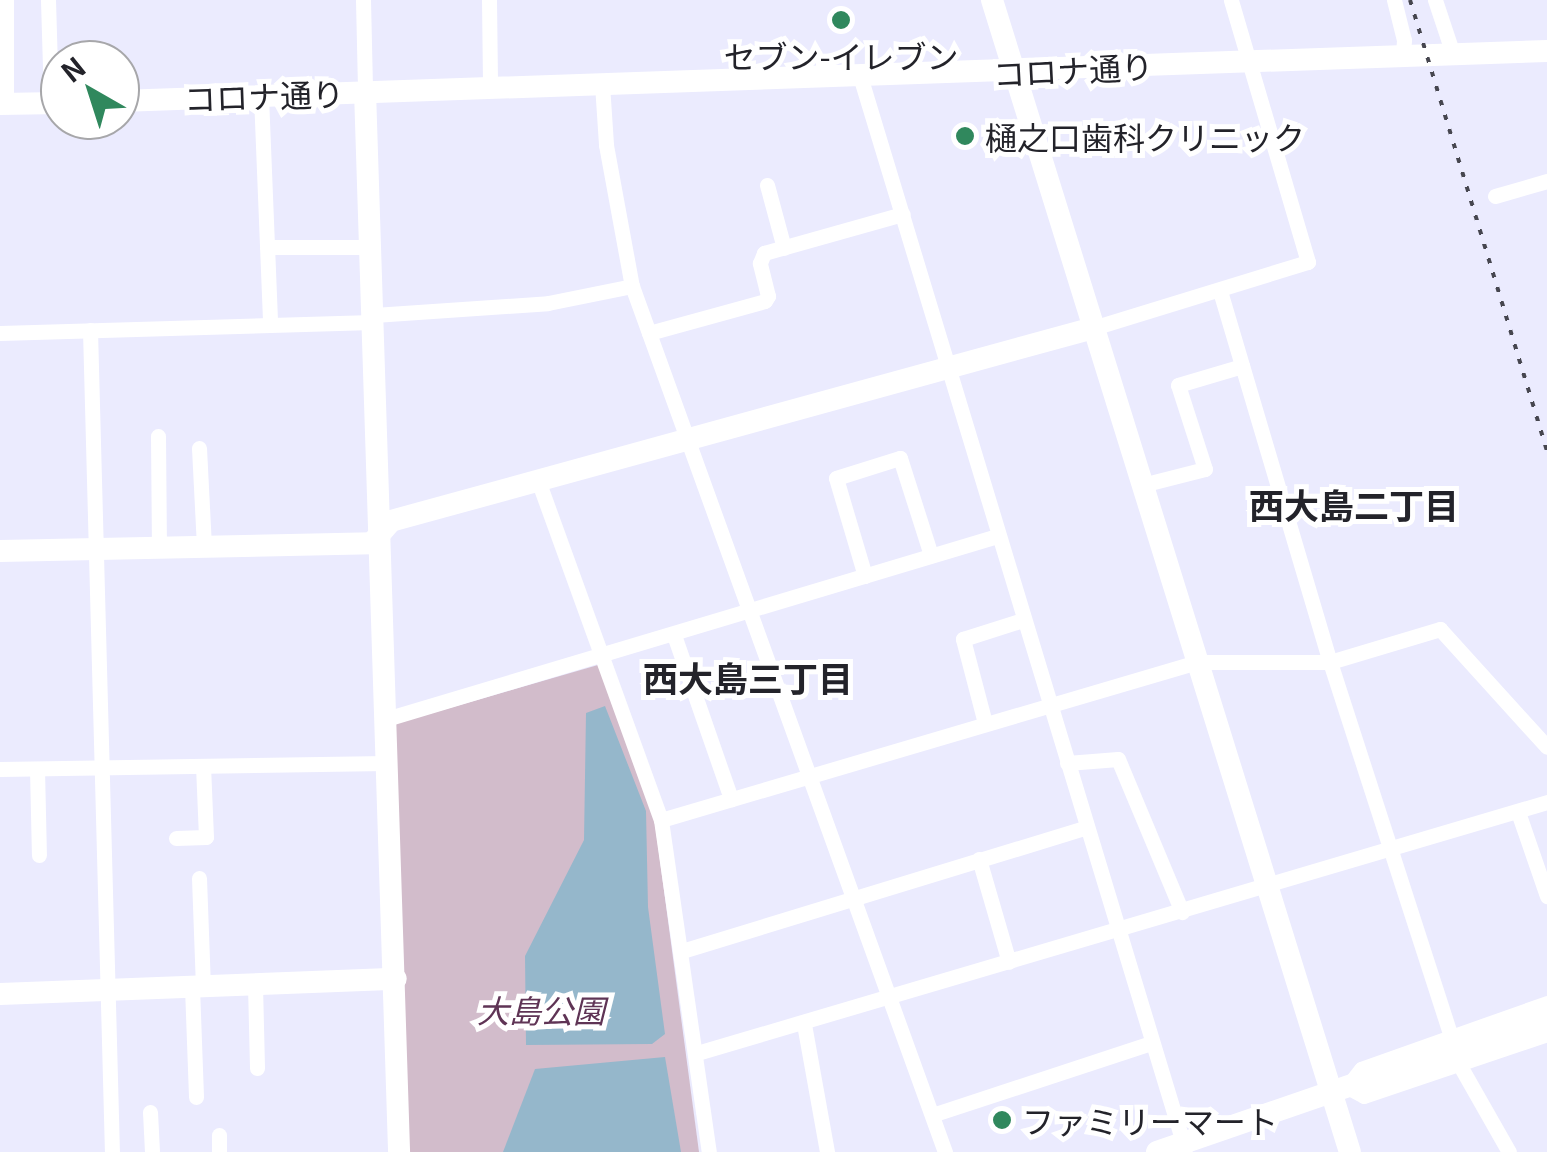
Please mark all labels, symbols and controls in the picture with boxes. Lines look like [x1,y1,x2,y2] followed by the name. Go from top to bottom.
[830,9,852,31] marker: セブン-イレブン
[723,36,959,74] place label: セブン-イレブン
[40,40,140,140] north arrow
[52,46,93,90] text: N
[992,46,1154,92] street label: コロナ通り
[183,73,345,117] street label: コロナ通り
[985,117,1305,155] place label: 樋之口歯科クリニック
[954,125,976,147] marker: 樋之口歯科クリニック
[1249,483,1459,525] district label: 西大島二丁目
[643,656,853,698] district label: 西大島三丁目
[477,990,605,1028] park label: 大島公園
[1022,1101,1278,1139] place label: ファミリーマート
[991,1109,1013,1131] marker: ファミリーマート

